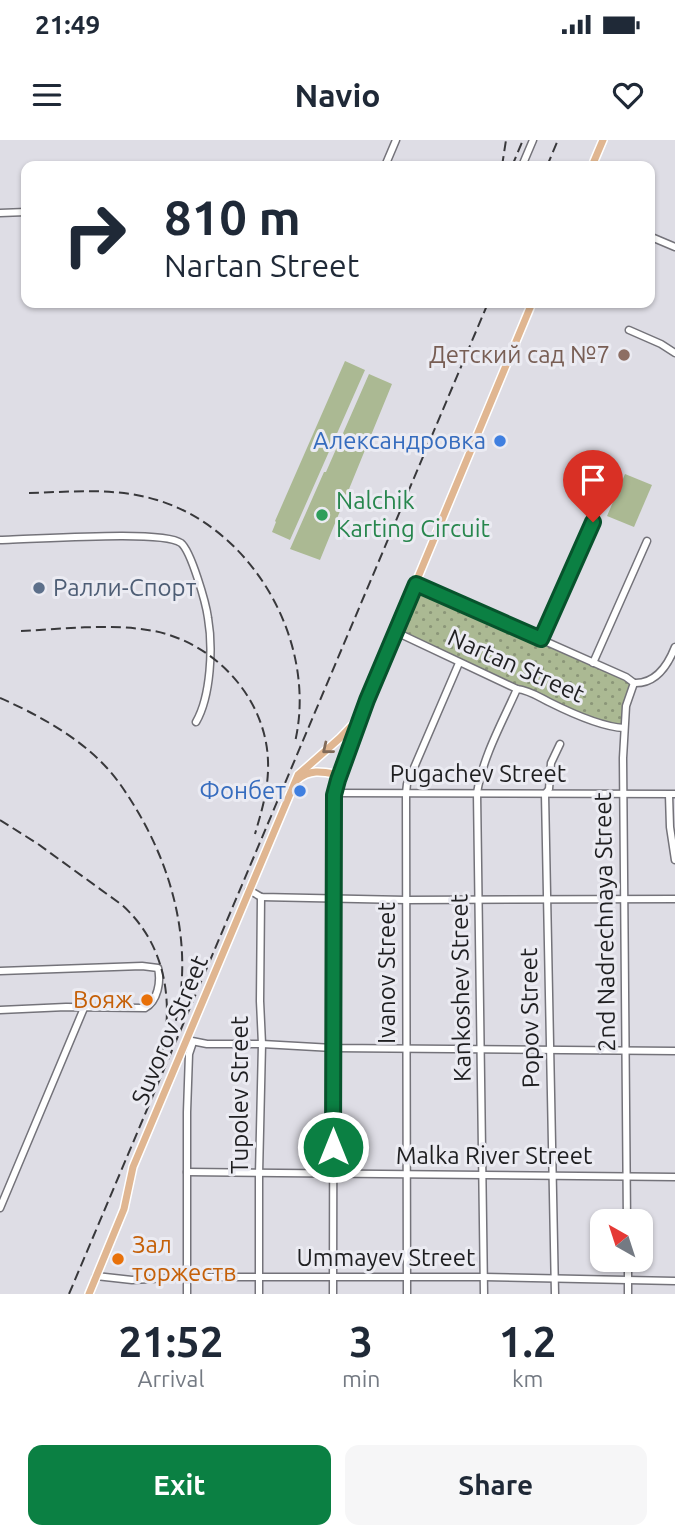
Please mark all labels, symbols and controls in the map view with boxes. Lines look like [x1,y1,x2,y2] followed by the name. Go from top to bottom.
[35,10,100,39] text: 21:49
[28,76,66,114] icon: menu
[609,76,647,114] icon: heart
[294,77,381,113] text: Navio
[49,189,140,280] icon: right
[164,189,301,244] text: 810 m
[164,247,359,283] text: Nartan Street
[429,341,610,368] place label: Детский сад №7
[616,347,632,363] marker: Детский сад №7
[313,427,486,454] place label: Александровка
[492,433,508,449] marker: Александровка
[563,450,623,522] pin
[574,461,612,499] icon: arrive
[336,487,491,542] place label: Nalchik Karting Circuit
[314,507,330,523] marker: Nalchik Karting Circuit
[53,574,197,601] place label: Ралли-Спорт
[31,580,47,596] marker: Ралли-Спорт
[444,623,589,708] street label: Nartan Street
[322,740,334,753] one-way arrow
[390,760,567,787] street label: Pugachev Street
[199,777,286,804] place label: Фонбет
[292,783,308,799] marker: Фонбет
[589,791,620,1052] street label: 2nd Nadrechnaya Street
[445,893,476,1082] street label: Kankoshev Street
[373,901,400,1044] street label: Ivanov Street
[515,947,544,1088] street label: Popov Street
[126,951,213,1108] street label: Suvorov Street
[73,986,133,1013] place label: Вояж
[139,992,155,1008] marker: Вояж
[226,1015,253,1174] street label: Tupolev Street
[296,1110,370,1184] position arrow
[396,1142,593,1169] street label: Malka River Street
[590,1209,653,1272] north arrow
[590,1209,653,1272] map controls
[132,1231,237,1286] place label: Зал торжеств
[296,1244,476,1271] street label: Ummayev Street
[110,1251,126,1267] marker: Зал торжеств
[118,1318,223,1365] text: 21:52
[349,1318,373,1365] text: 3
[499,1318,557,1365] text: 1.2
[137,1366,204,1391] text: Arrival
[342,1366,380,1391] text: min
[512,1366,543,1391] text: km
[28,1445,331,1525] button: Exit
[345,1445,647,1525] button: Share

